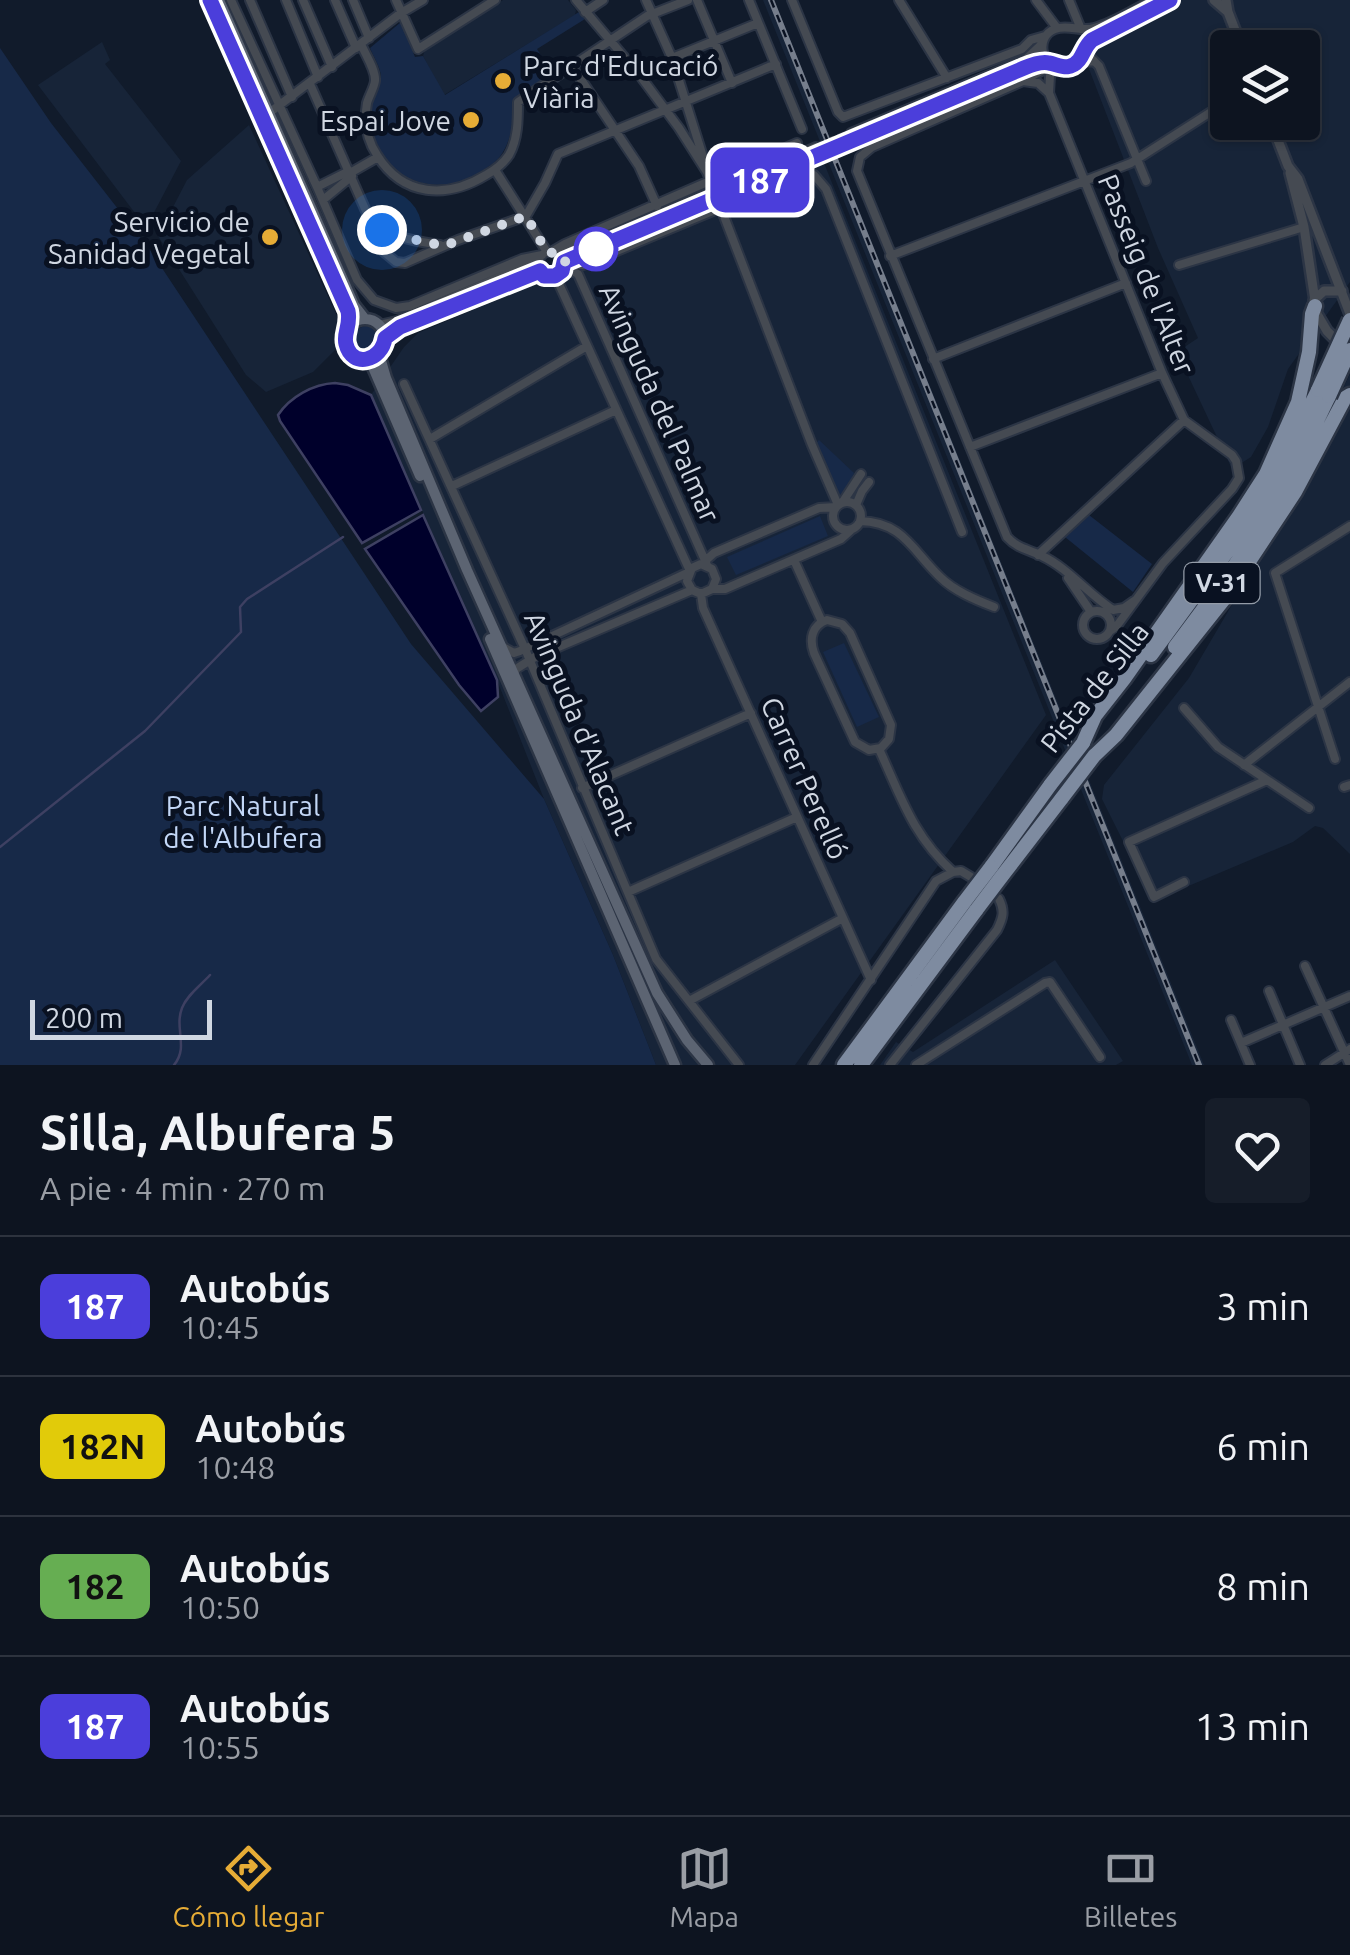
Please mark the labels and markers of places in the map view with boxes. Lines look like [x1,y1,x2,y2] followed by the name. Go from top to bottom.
[523,50,718,113] place label: Parc d'Educació Viària
[492,70,514,92] marker: Parc d'Educació Viària
[320,105,451,136] place label: Espai Jove
[460,109,482,131] marker: Espai Jove
[48,206,250,269] place label: Servicio de Sanidad Vegetal
[259,226,281,248] marker: Servicio de Sanidad Vegetal
[575,228,617,270] unlabelled marker

